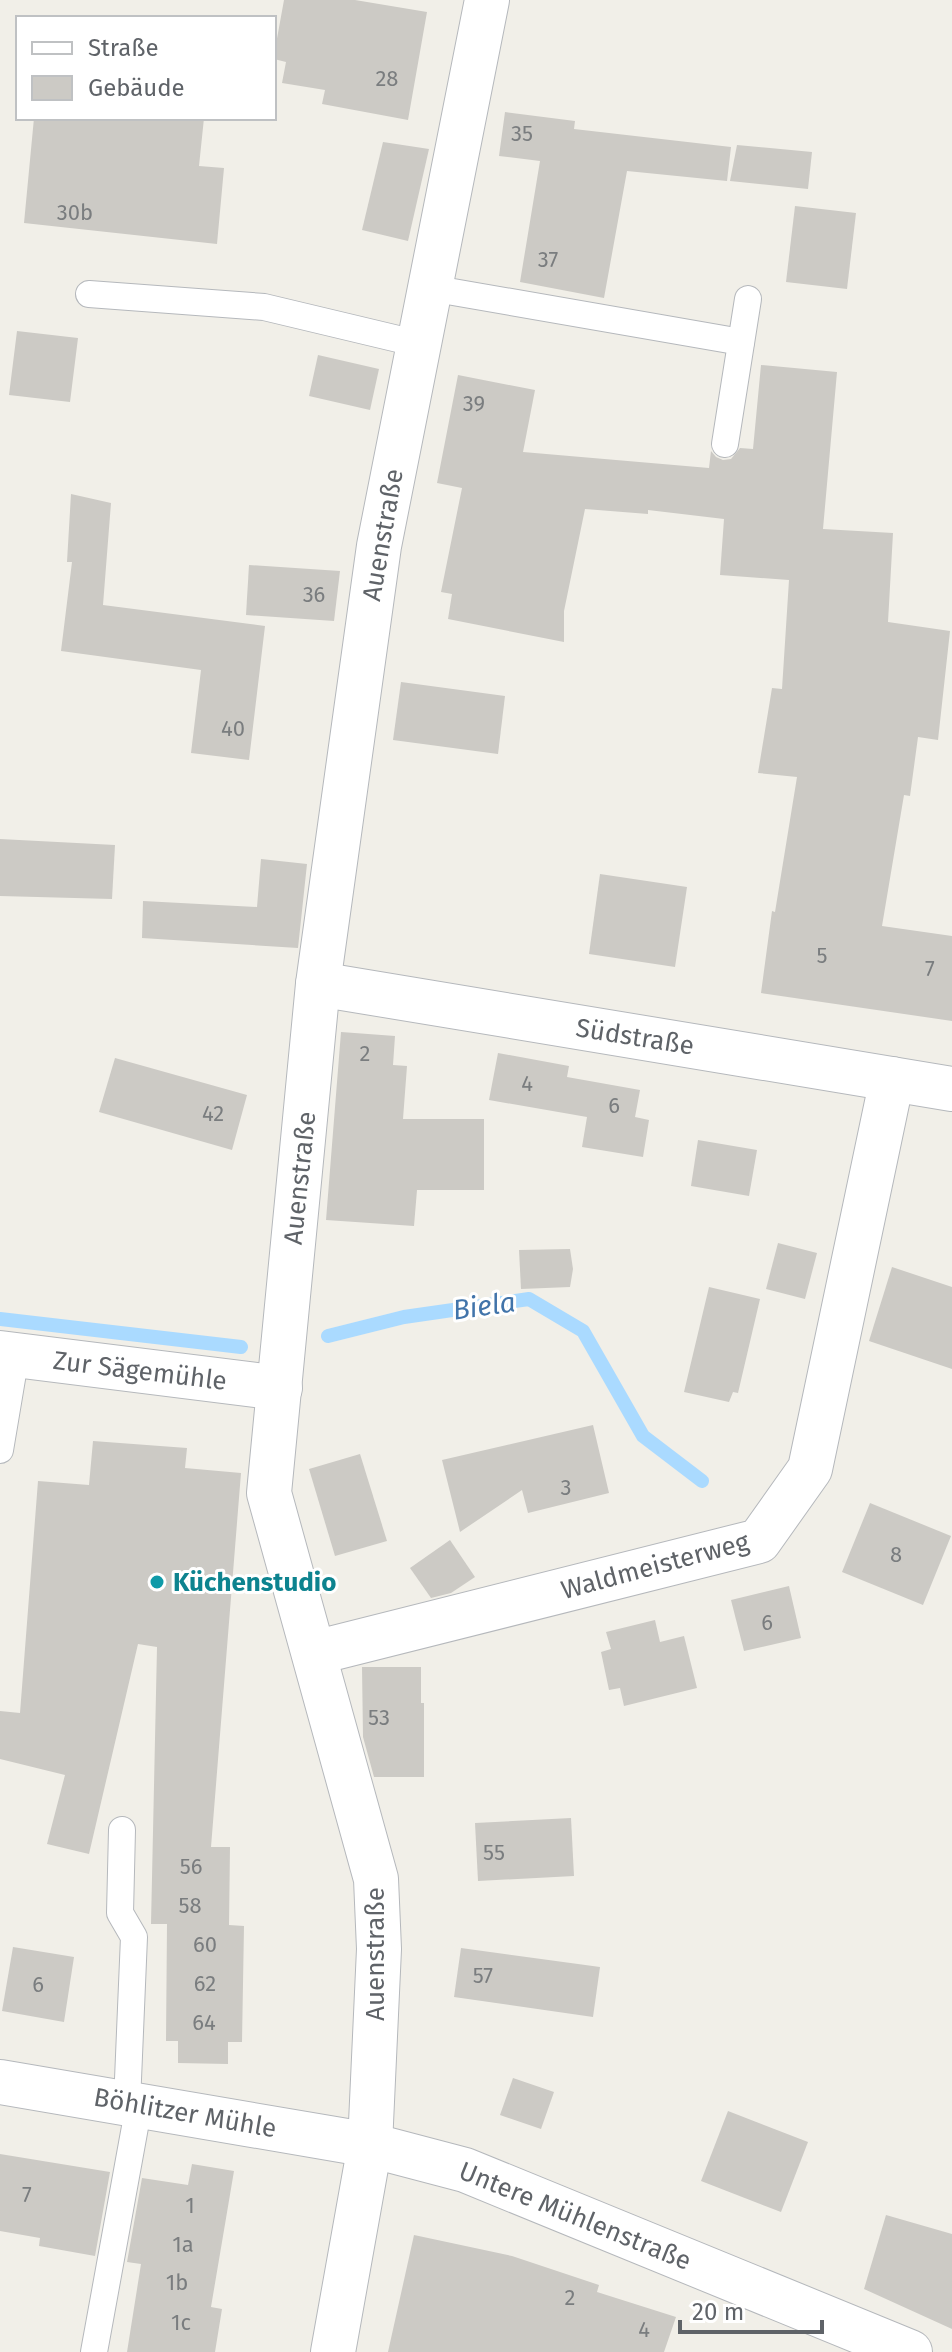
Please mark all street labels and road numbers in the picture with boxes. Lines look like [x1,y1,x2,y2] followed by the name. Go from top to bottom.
[356,466,410,604] street label: Auenstraße
[574,1012,696,1062] street label: Südstraße
[278,1110,322,1246] street label: Auenstraße
[51,1345,229,1397] street label: Zur Sägemühle
[558,1526,753,1606] street label: Waldmeisterweg
[360,1887,391,2021] street label: Auenstraße
[91,2082,279,2144] street label: Böhlitzer Mühle
[454,2155,696,2277] street label: Untere Mühlenstraße

